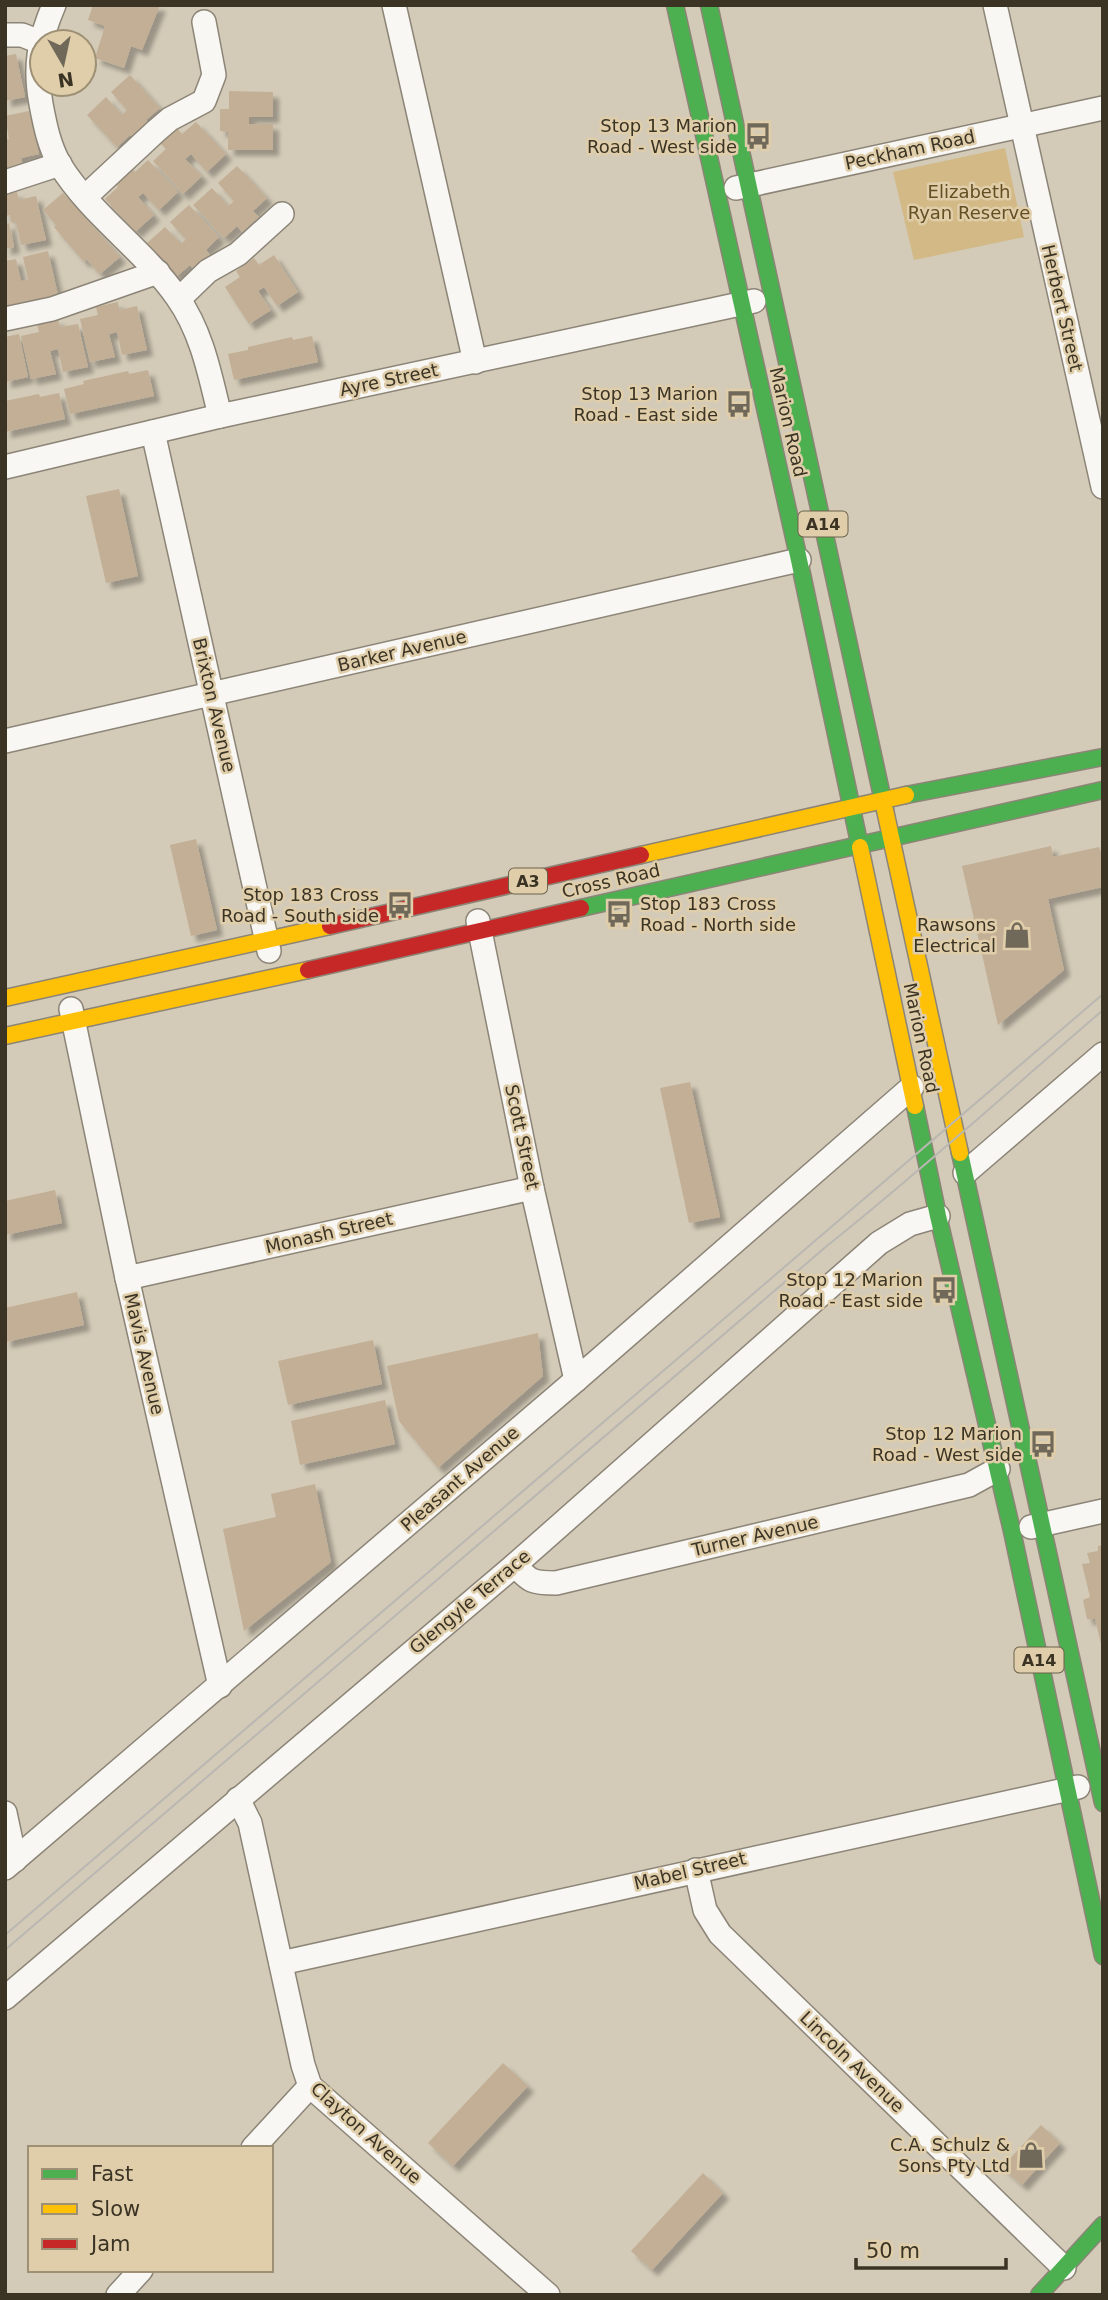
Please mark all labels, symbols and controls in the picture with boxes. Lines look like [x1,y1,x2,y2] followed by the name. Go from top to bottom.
[28,28,98,98] north arrow
[56,68,75,92] text: N
[587,115,737,157] place label: Stop 13 Marion Road - West side
[743,121,773,151] bus stop icon: Stop 13 Marion Road - West side
[843,125,977,174] street label: Peckham Road
[908,181,1030,223] park label: Elizabeth Ryan Reserve
[1038,242,1087,373] street label: Herbert Street
[338,359,440,400] street label: Ayre Street
[766,365,811,479] street label: Marion Road
[573,383,718,425] place label: Stop 13 Marion Road - East side
[724,389,754,419] bus stop icon: Stop 13 Marion Road - East side
[798,512,848,537] road number: A14
[335,625,468,676] street label: Barker Avenue
[189,636,240,774] street label: Brixton Avenue
[560,859,662,902] street label: Cross Road
[509,868,547,894] road number: A3
[221,884,379,926] place label: Stop 183 Cross Road - South side
[385,890,415,920] bus stop icon: Stop 183 Cross Road - South side
[640,893,796,935] place label: Stop 183 Cross Road - North side
[604,899,634,929] bus stop icon: Stop 183 Cross Road - North side
[913,914,996,956] place label: Rawsons Electrical
[1002,920,1032,950] shop icon: Rawsons Electrical
[900,981,943,1095] street label: Marion Road
[501,1082,544,1191] street label: Scott Street
[263,1208,395,1257] street label: Monash Street
[778,1269,923,1311] place label: Stop 12 Marion Road - East side
[929,1275,959,1305] bus stop icon: Stop 12 Marion Road - East side
[120,1291,169,1417] street label: Mavis Avenue
[396,1422,523,1536] street label: Pleasant Avenue
[872,1423,1022,1465] place label: Stop 12 Marion Road - West side
[1028,1429,1058,1459] bus stop icon: Stop 12 Marion Road - West side
[689,1511,820,1561] street label: Turner Avenue
[405,1545,534,1658] street label: Glengyle Terrace
[1014,1648,1064,1672] road number: A14
[632,1847,748,1894] street label: Mabel Street
[796,2007,909,2117] street label: Lincoln Avenue
[307,2078,426,2188] street label: Clayton Avenue
[890,2134,1010,2176] place label: C.A. Schulz & Sons Pty Ltd
[1016,2140,1046,2170] shop icon: C.A. Schulz & Sons Pty Ltd
[28,2146,273,2272] legend
[91,2162,133,2186] text: Fast
[91,2197,140,2221] text: Slow
[856,2226,1006,2270] scale bar
[89,2232,131,2256] text: Jam
[866,2239,920,2263] text: 50 m

